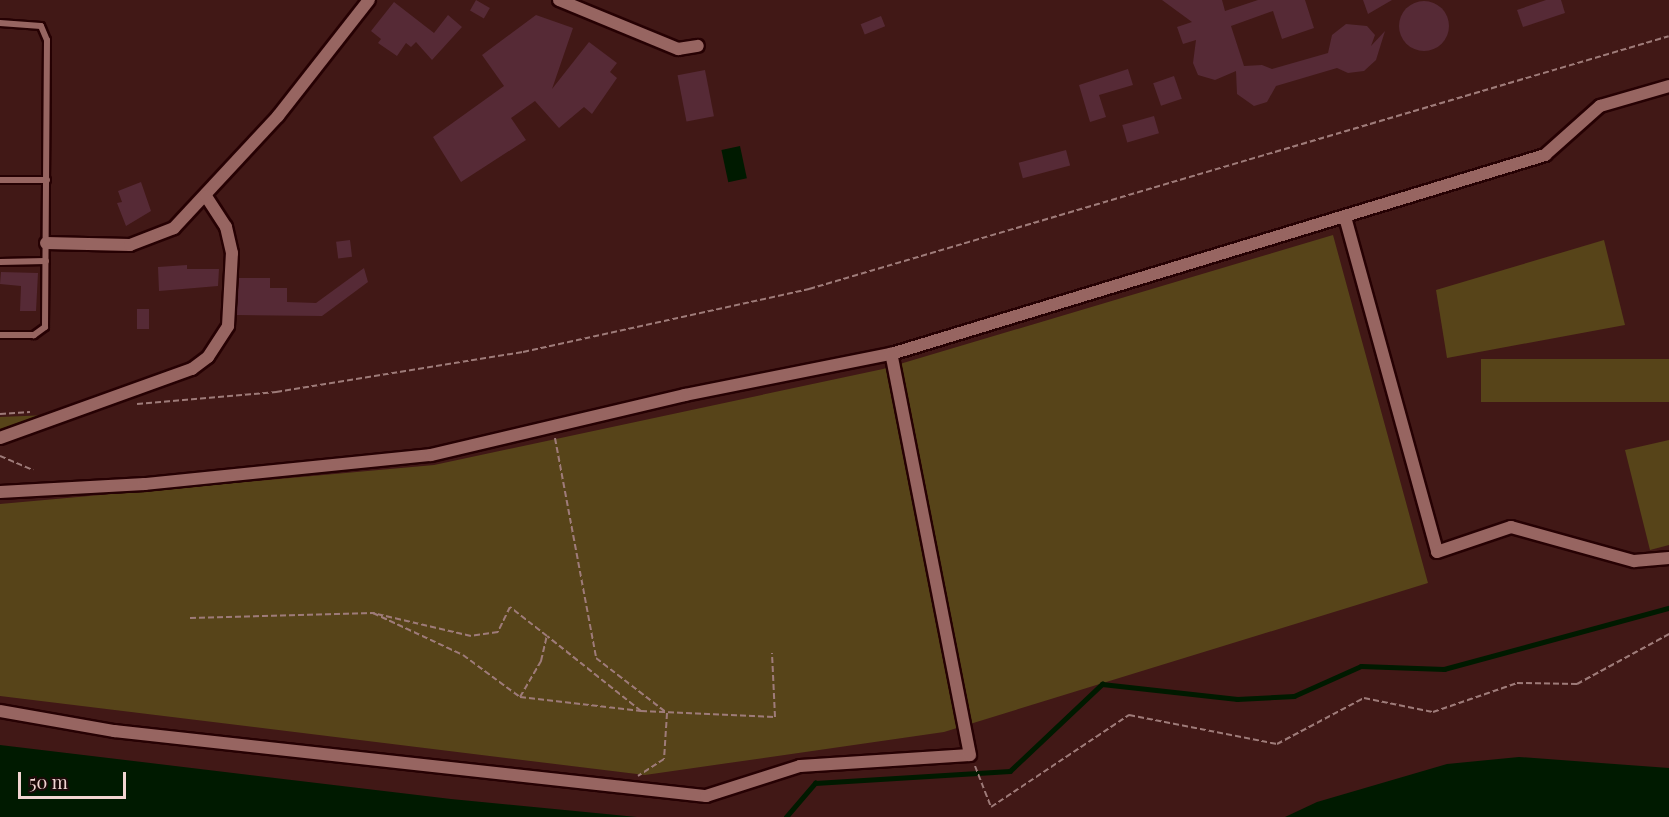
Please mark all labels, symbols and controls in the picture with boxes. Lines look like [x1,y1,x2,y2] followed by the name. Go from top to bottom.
[21,760,129,798] scale bar
[29,770,68,794] text: 50 m

